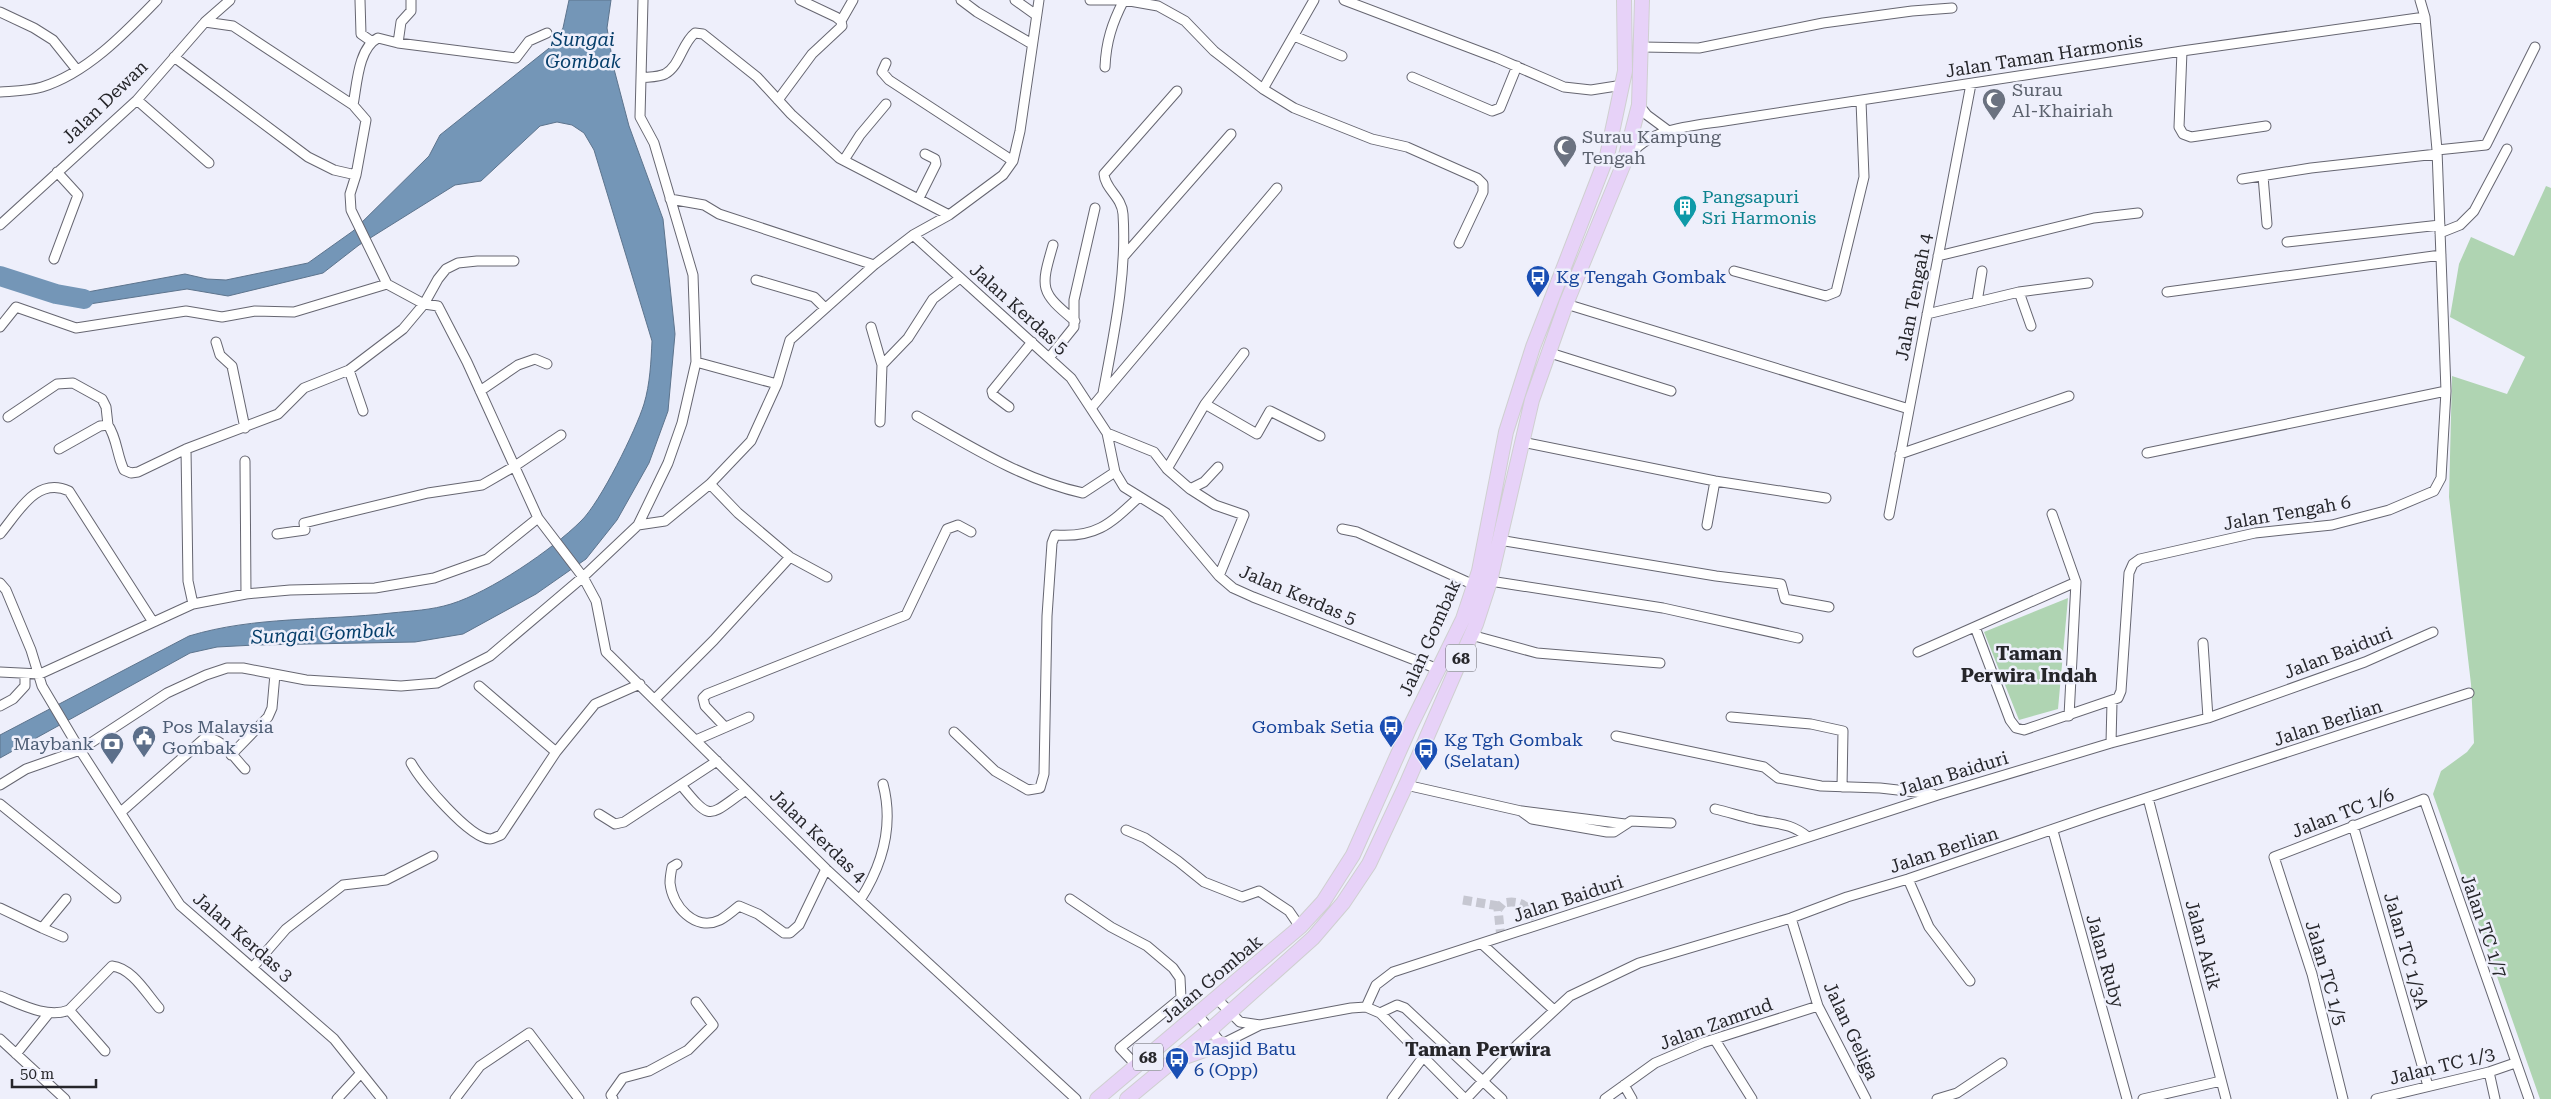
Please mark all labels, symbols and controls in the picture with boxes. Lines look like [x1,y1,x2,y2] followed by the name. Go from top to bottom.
[545,28,621,73] water label: Sungai Gombak
[1944,30,2144,81] street label: Jalan Taman Harmonis
[58,55,152,148] street label: Jalan Dewan
[2012,79,2113,121] place label: Surau Al-Khairiah
[1981,87,2007,121] mosque icon: Surau Al-Khairiah
[1582,126,1722,168] place label: Surau Kampung Tengah
[1552,134,1578,168] mosque icon: Surau Kampung Tengah
[1702,186,1816,228] place label: Pangsapuri Sri Harmonis
[1672,194,1698,228] building icon: Pangsapuri Sri Harmonis
[1891,231,1936,362] street label: Jalan Tengah 4
[966,259,1073,358] street label: Jalan Kerdas 5
[1525,264,1551,298] bus stop icon: Kg Tengah Gombak
[1556,266,1726,287] place label: Kg Tengah Gombak
[2221,491,2352,534] street label: Jalan Tengah 6
[1236,560,1360,629] street label: Jalan Kerdas 5
[1395,576,1465,699] street label: Jalan Gombak
[250,618,396,649] water label: Sungai Gombak
[2281,622,2395,683] street label: Jalan Baiduri
[1961,642,2098,687] district label: Taman Perwira Indah
[1446,644,1476,671] road number: 68
[2271,695,2385,750] street label: Jalan Berlian
[1378,714,1404,748] bus stop icon: Gombak Setia
[162,716,274,758] place label: Pos Malaysia Gombak
[1252,716,1374,737] place label: Gombak Setia
[131,724,157,758] public building icon: Pos Malaysia Gombak
[1444,729,1583,771] place label: Kg Tgh Gombak (Selatan)
[99,731,125,765] bank icon: Maybank
[13,733,94,754] place label: Maybank
[1413,737,1439,771] bus stop icon: Kg Tgh Gombak (Selatan)
[1895,747,2011,800] street label: Jalan Baiduri
[2289,783,2397,842] street label: Jalan TC 1/6
[766,785,871,887] street label: Jalan Kerdas 4
[1887,822,2001,877] street label: Jalan Berlian
[1510,871,1626,926] street label: Jalan Baiduri
[2457,871,2512,980] street label: Jalan TC 1/7
[189,888,297,986] street label: Jalan Kerdas 3
[2380,890,2433,1012] street label: Jalan TC 1/3A
[2181,898,2226,992] street label: Jalan Akik
[2082,912,2129,1010] street label: Jalan Ruby
[2302,918,2351,1028] street label: Jalan TC 1/5
[1157,930,1266,1027] street label: Jalan Gombak
[1820,978,1883,1083] street label: Jalan Geliga
[1656,993,1776,1054] street label: Jalan Zamrud
[1194,1038,1296,1080] place label: Masjid Batu 6 (Opp)
[1405,1038,1551,1061] district label: Taman Perwira
[2387,1042,2497,1089] street label: Jalan TC 1/3
[1133,1044,1163,1070] road number: 68
[1164,1046,1190,1080] bus stop icon: Masjid Batu 6 (Opp)
[12,1056,96,1088] scale bar
[20,1065,55,1083] text: 50 m

